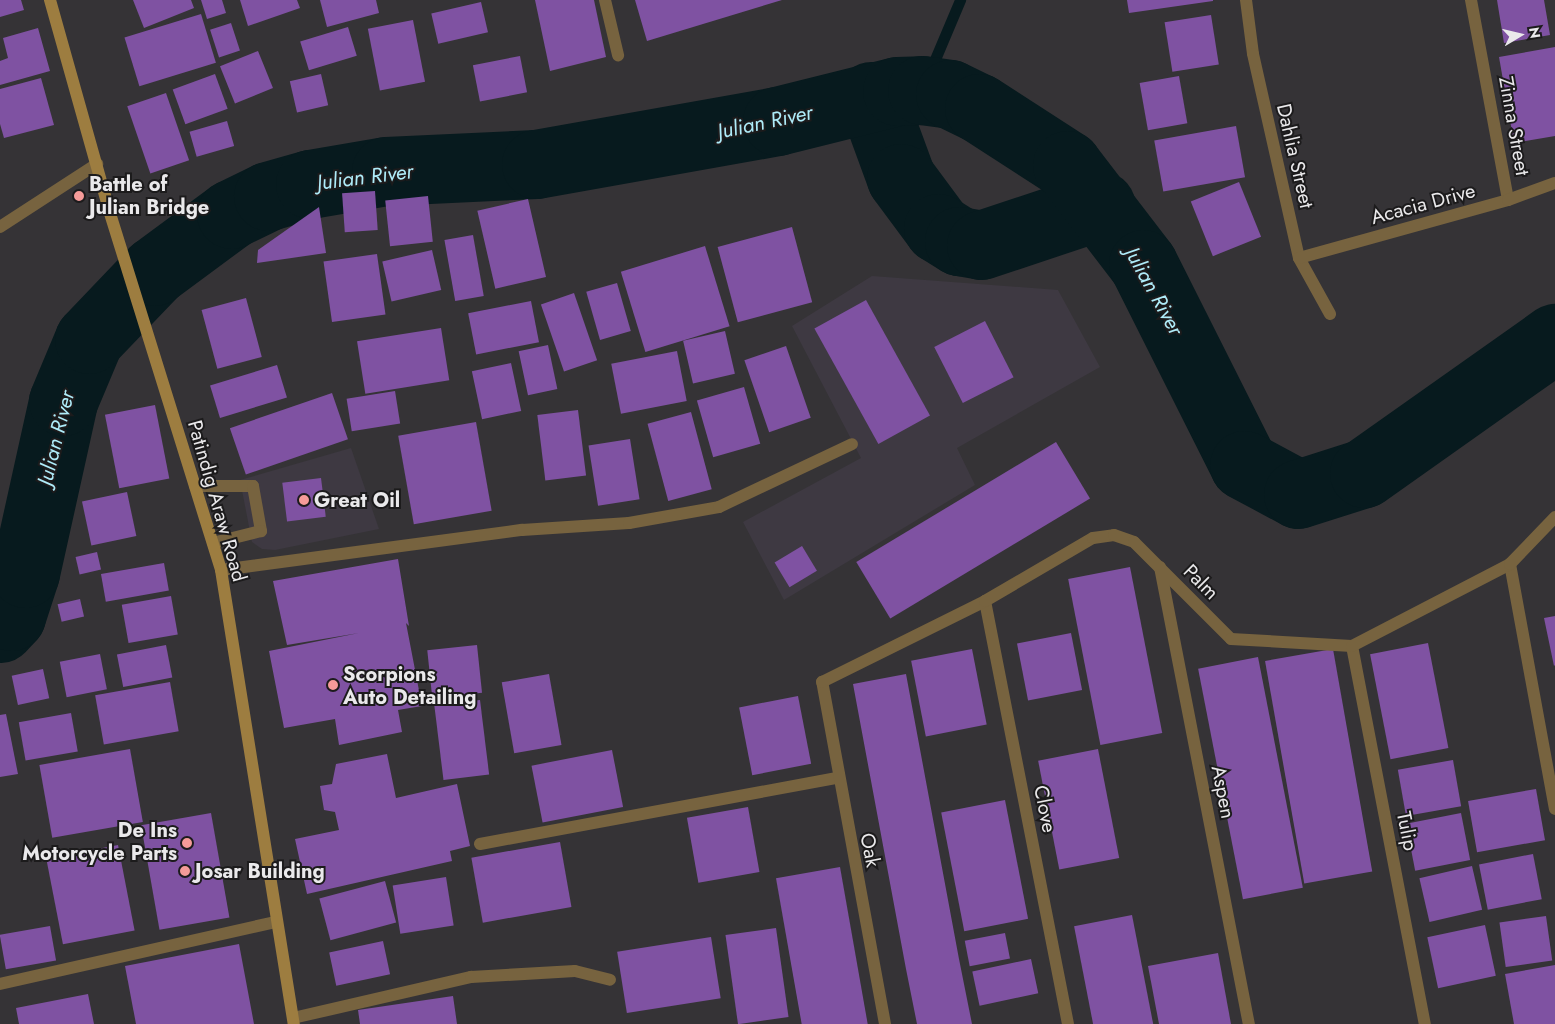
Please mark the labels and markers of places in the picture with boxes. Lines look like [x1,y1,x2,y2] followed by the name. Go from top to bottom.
[89,173,209,220] place label: Battle of Julian Bridge
[73,190,85,202] marker: Battle of Julian Bridge
[314,488,400,512] place label: Great Oil
[298,494,310,506] marker: Great Oil
[343,662,476,709] place label: Scorpions Auto Detailing
[327,679,339,691] marker: Scorpions Auto Detailing
[22,819,177,866] place label: De Ins Motorcycle Parts
[181,837,193,849] marker: De Ins Motorcycle Parts
[195,859,325,883] place label: Josar Building
[179,865,191,877] marker: Josar Building

